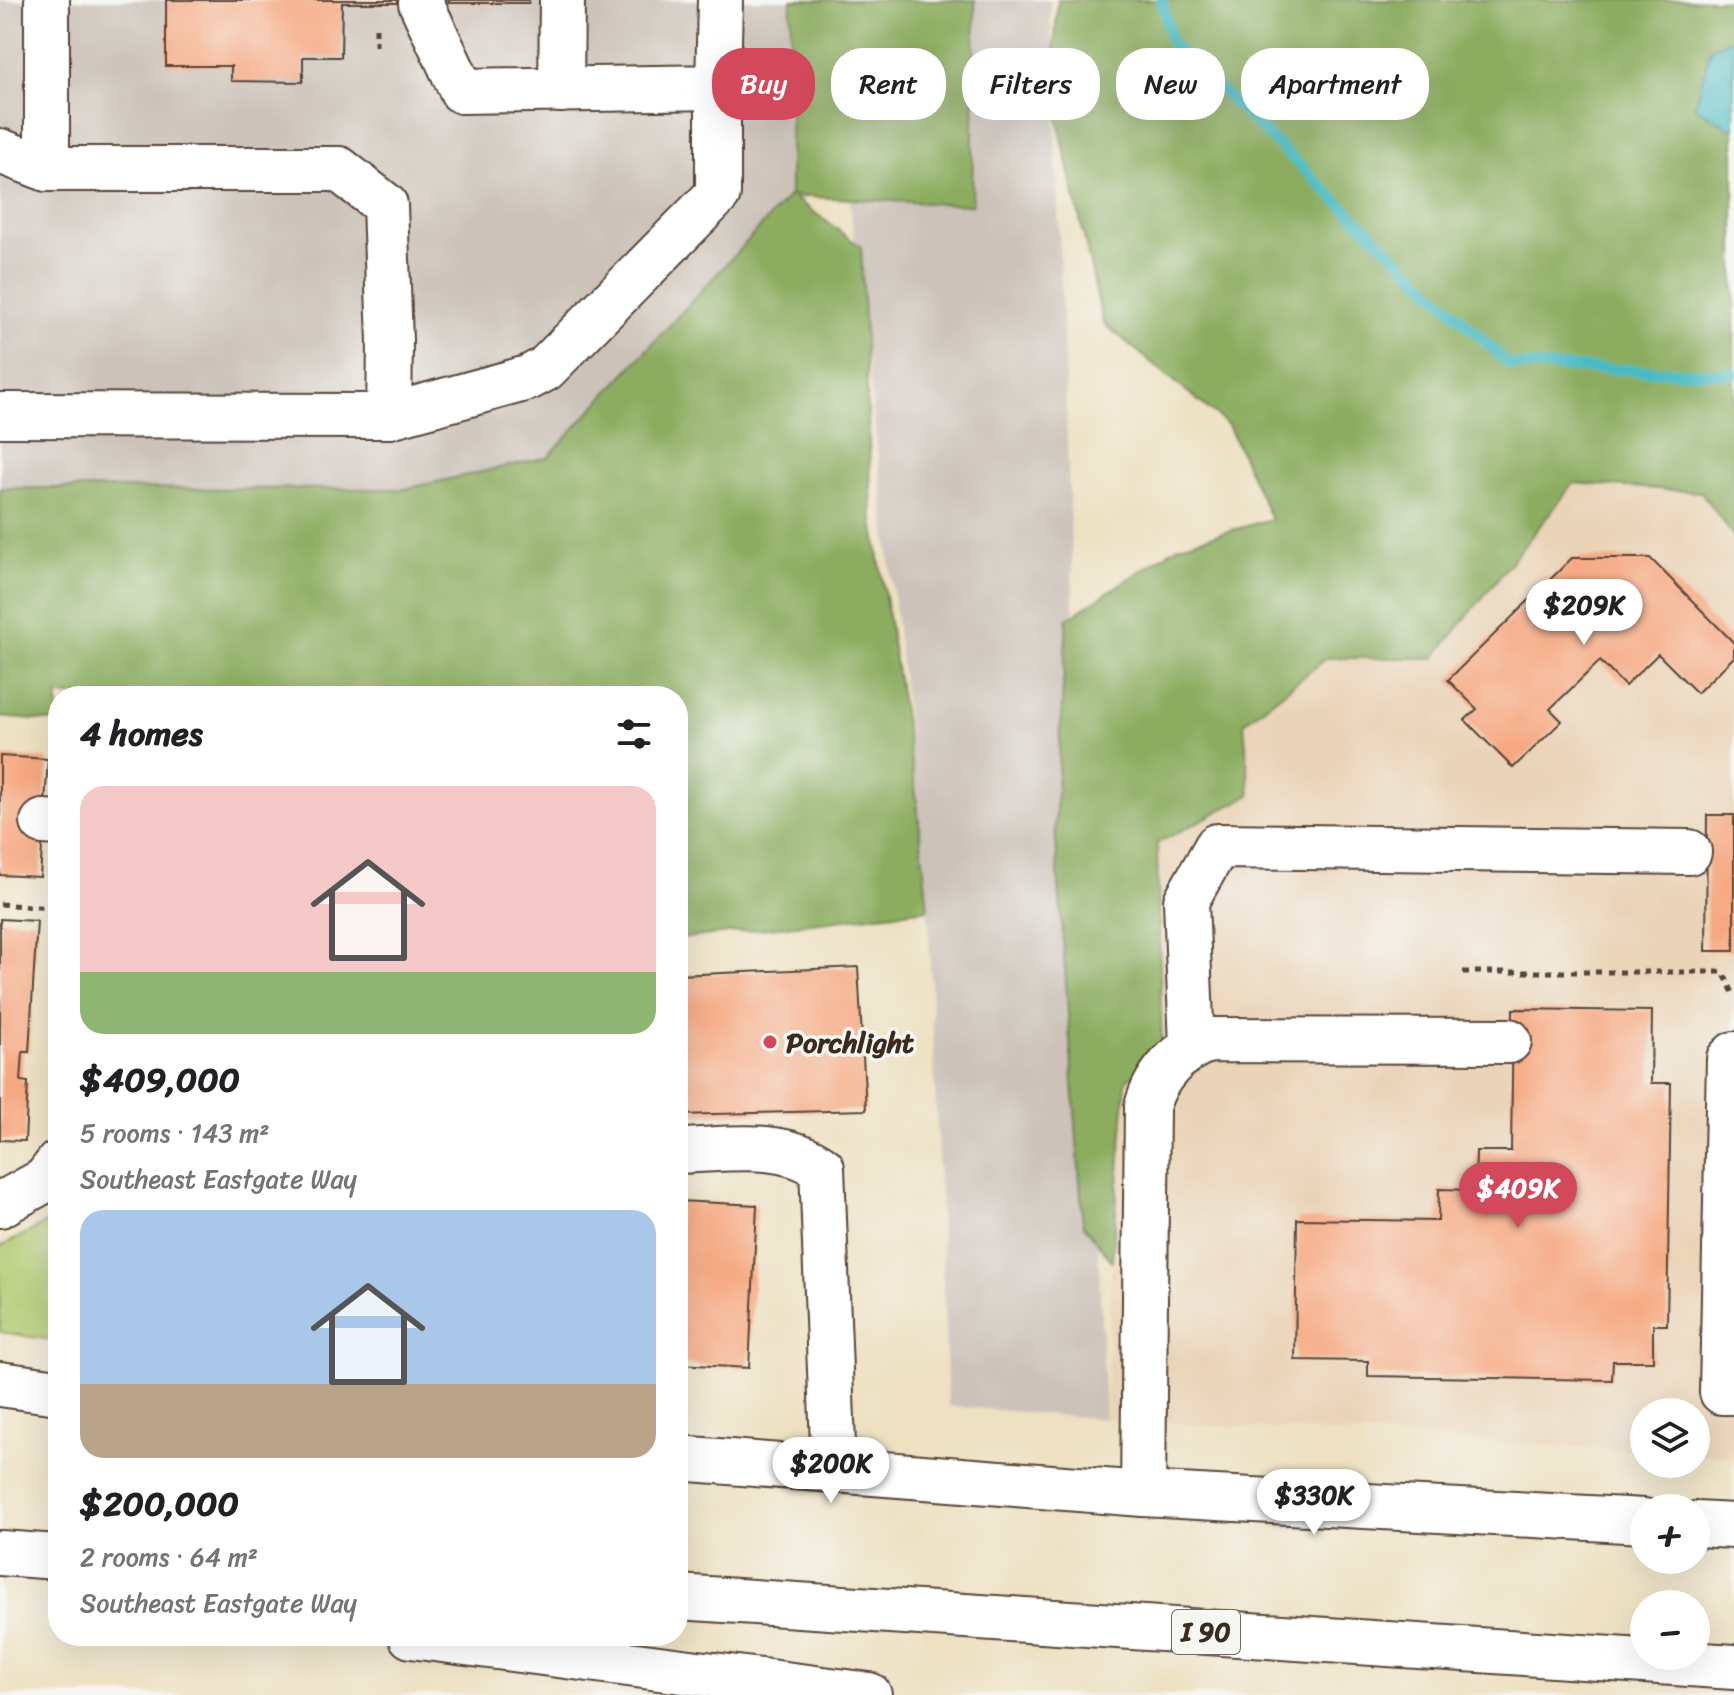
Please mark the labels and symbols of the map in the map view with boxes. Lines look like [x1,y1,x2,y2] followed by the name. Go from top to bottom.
[1528,579,1640,647] pin: $209K
[786,1018,915,1067] place label: Porchlight
[761,1033,779,1051] marker: Porchlight
[1462,1162,1574,1230] pin: $409K
[775,1437,887,1505] pin: $200K
[1258,1469,1370,1537] pin: $330K
[1172,1610,1240,1654] road number: I 90

